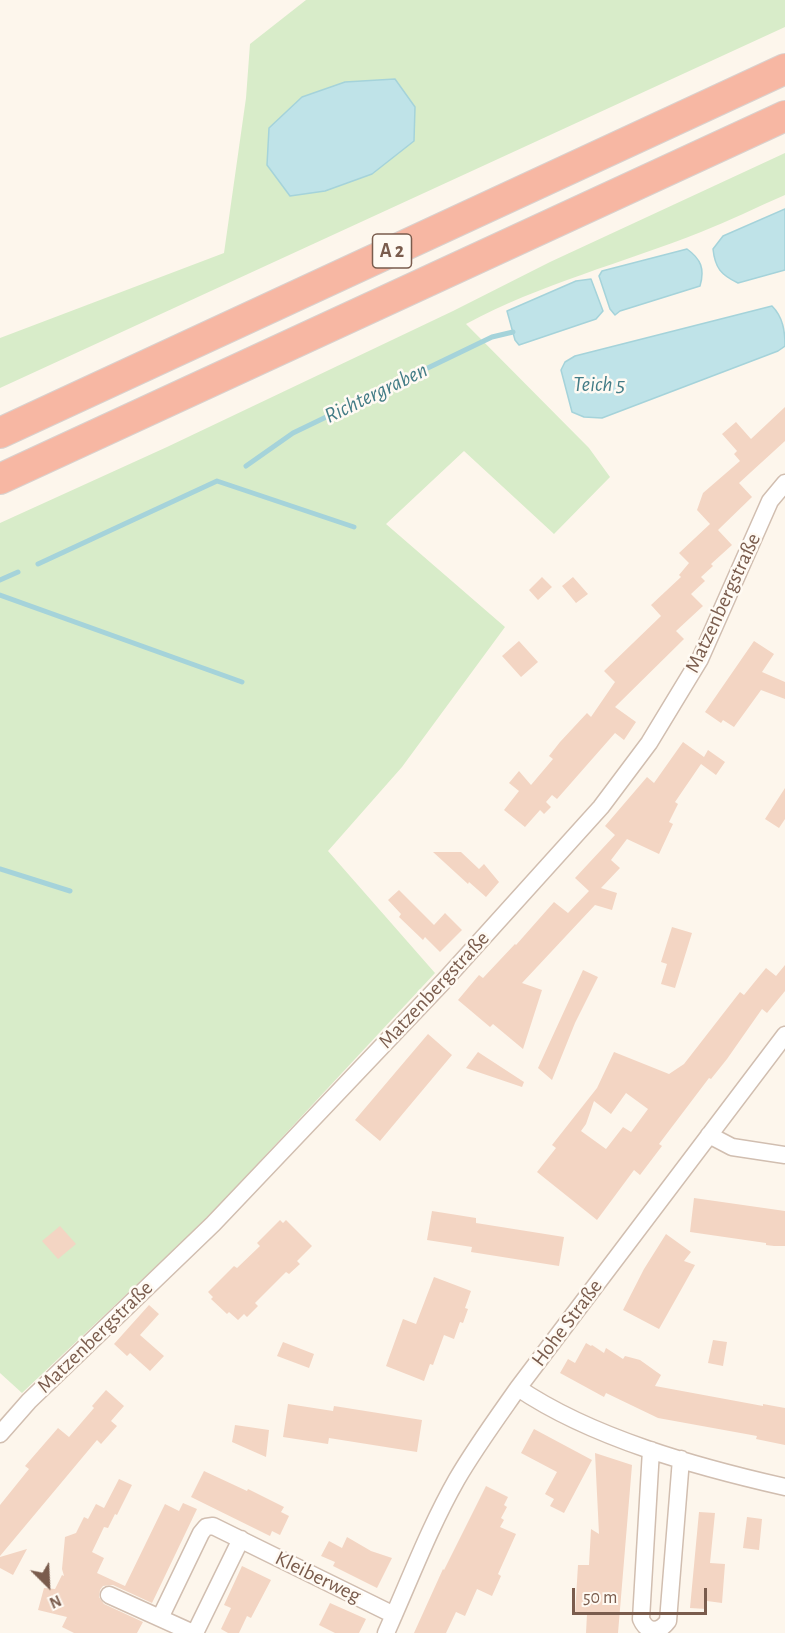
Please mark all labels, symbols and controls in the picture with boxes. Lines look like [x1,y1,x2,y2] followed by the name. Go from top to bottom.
[372,234,412,268] road number: A 2
[320,357,432,429] water label: Richtergraben
[573,371,625,397] water label: Teich 5
[680,529,766,677] street label: Matzenbergstraße
[373,926,495,1054] street label: Matzenbergstraße
[526,1274,608,1372] street label: Hohe Straße
[32,1275,158,1399] street label: Matzenbergstraße
[271,1545,365,1609] street label: Kleiberweg
[18,1555,78,1615] north arrow
[575,1576,710,1614] scale bar
[583,1589,617,1607] text: 50 m
[47,1592,64,1611] text: N

